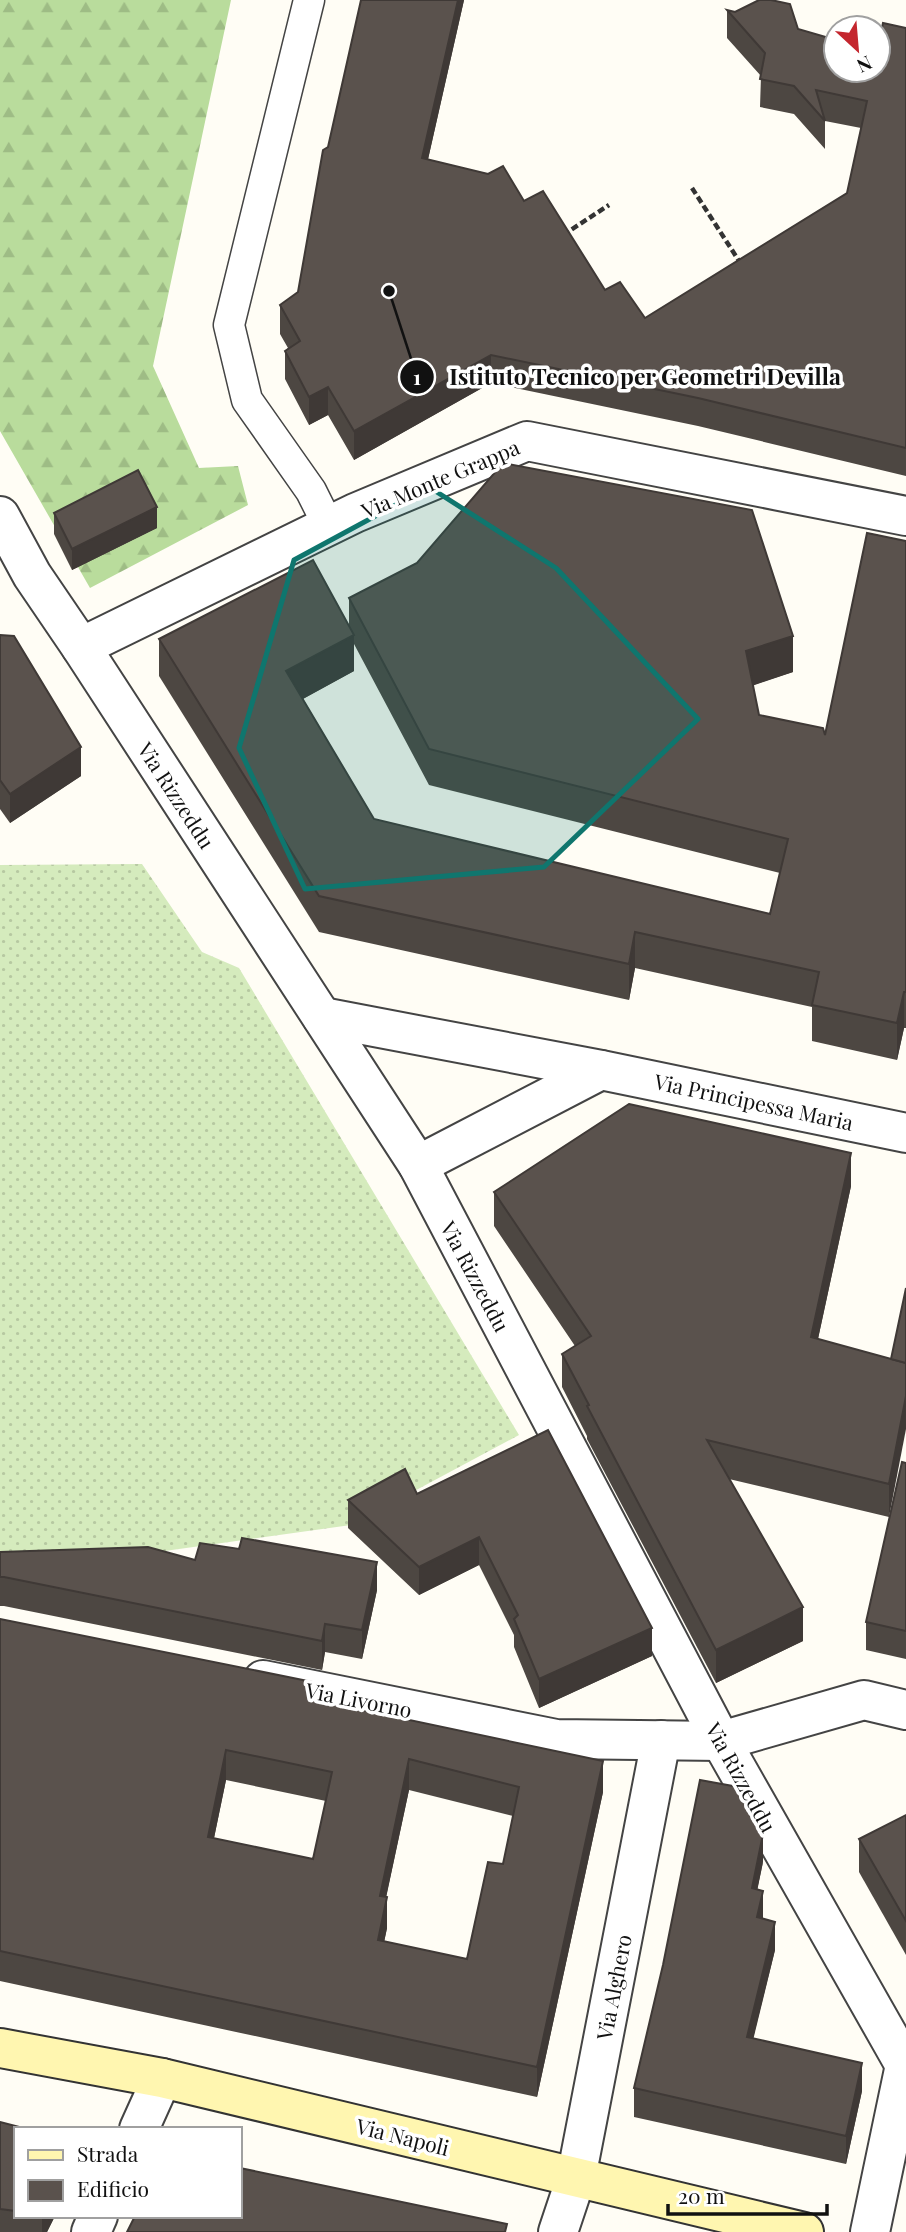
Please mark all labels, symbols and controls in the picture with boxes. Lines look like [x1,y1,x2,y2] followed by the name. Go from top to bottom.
[822,14,892,84] north arrow
[853,50,877,80] text: N
[400,355,855,399] callout: Istituto Tecnico per Geometri Devilla
[449,360,841,391] text: Istituto Tecnico per Geometri Devilla
[413,362,421,390] text: 1
[356,432,524,524] street label: Via Monte Grappa
[132,736,222,853] street label: Via Rizzeddu
[651,1066,856,1136] street label: Via Principessa Maria
[435,1215,517,1336] street label: Via Rizzeddu
[302,1675,415,1723] street label: Via Livorno
[700,1716,784,1837] street label: Via Rizzeddu
[589,1932,637,2043] street label: Via Alghero
[353,2111,452,2161] street label: Via Napoli
[14,2127,242,2218] legend
[77,2139,139,2167] text: Strada
[668,2172,827,2216] scale bar
[77,2174,149,2202] text: Edificio
[678,2181,725,2209] text: 20 m

